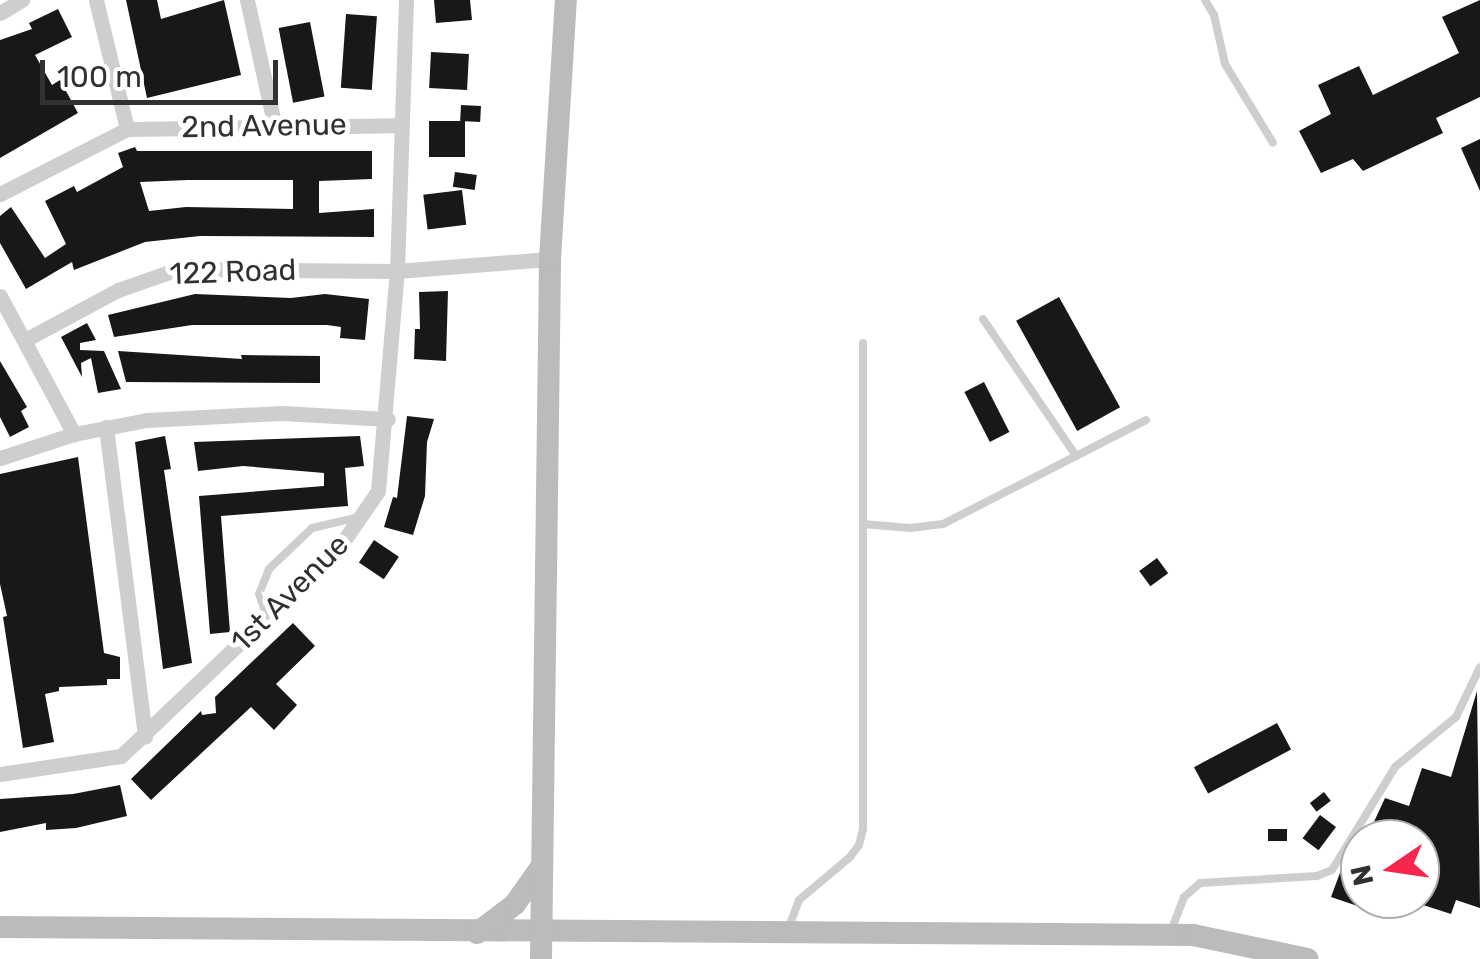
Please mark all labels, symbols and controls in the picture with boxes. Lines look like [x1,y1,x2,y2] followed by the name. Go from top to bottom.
[45,40,282,102] scale bar
[57,59,142,95] text: 100 m
[181,107,347,145] street label: 2nd Avenue
[169,252,297,292] street label: 122 Road
[223,526,357,660] street label: 1st Avenue
[1340,819,1440,919] north arrow
[1344,862,1381,889] text: N

